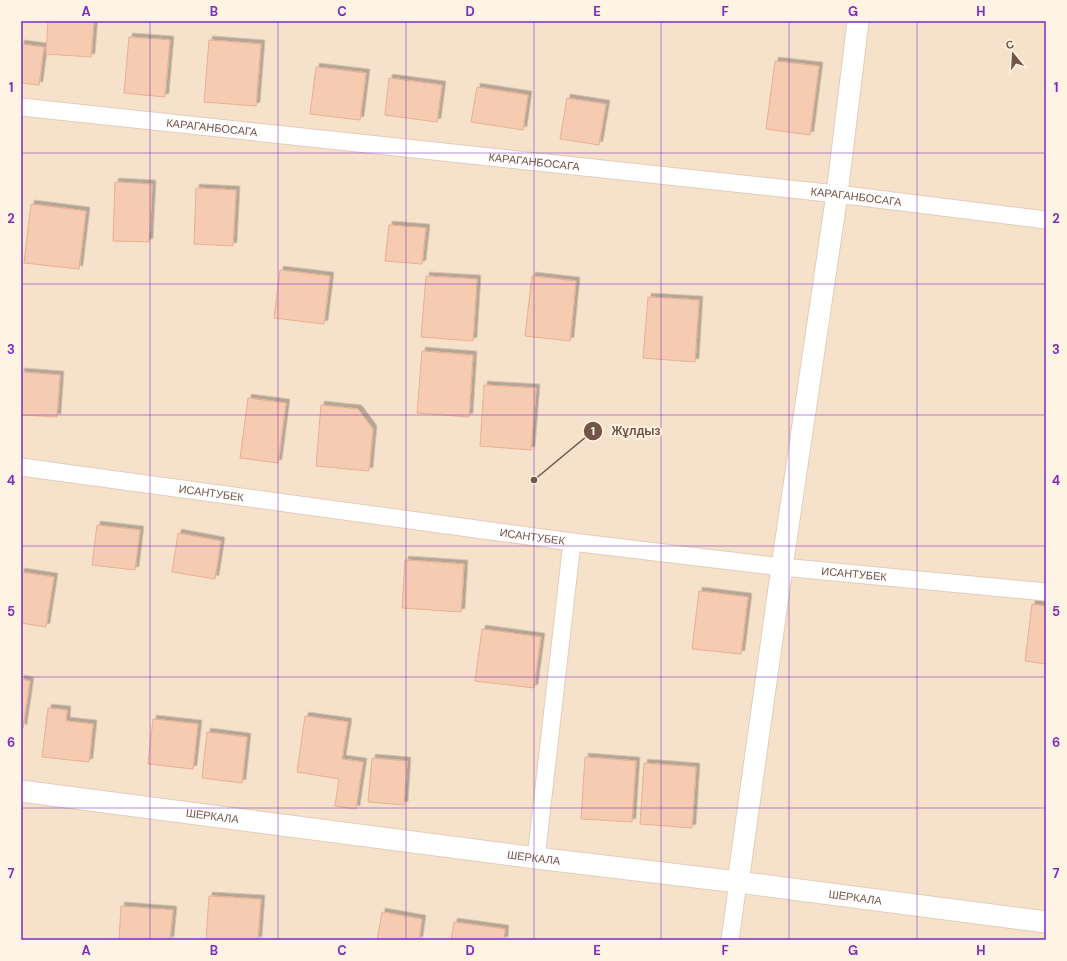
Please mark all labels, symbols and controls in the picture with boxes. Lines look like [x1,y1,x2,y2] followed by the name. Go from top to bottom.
[81,3,91,20] text: A
[210,3,218,20] text: B
[337,3,347,20] text: C
[465,3,475,20] text: D
[593,3,601,20] text: E
[721,3,729,20] text: F
[848,3,858,20] text: G
[976,3,986,20] text: H
[993,34,1033,74] north arrow
[1004,37,1016,52] text: С
[9,79,13,96] text: 1
[1054,79,1058,96] text: 1
[166,116,259,139] street label: КАРАГАНБОСАГА
[488,150,581,174] street label: КАРАГАНБОСАГА
[810,184,903,209] street label: КАРАГАНБОСАГА
[7,210,15,227] text: 2
[1052,210,1060,227] text: 2
[7,341,15,358] text: 3
[1052,341,1060,358] text: 3
[583,419,668,443] callout: Жұлдыз
[591,423,595,439] text: 1
[611,423,661,439] text: Жұлдыз
[7,472,15,489] text: 4
[1052,472,1060,489] text: 4
[178,482,245,504] street label: ИСАНТУБЕК
[499,525,566,548] street label: ИСАНТУБЕК
[821,564,888,584] street label: ИСАНТУБЕК
[7,603,15,620] text: 5
[1052,603,1060,620] text: 5
[7,734,15,751] text: 6
[1052,734,1060,751] text: 6
[185,806,240,826] street label: ШЕРКАЛА
[506,847,562,868] street label: ШЕРКАЛА
[8,865,15,882] text: 7
[1053,865,1060,882] text: 7
[828,887,883,908] street label: ШЕРКАЛА
[81,942,91,959] text: A
[210,942,218,959] text: B
[337,942,347,959] text: C
[465,942,475,959] text: D
[593,942,601,959] text: E
[721,942,729,959] text: F
[848,942,858,959] text: G
[976,942,986,959] text: H

